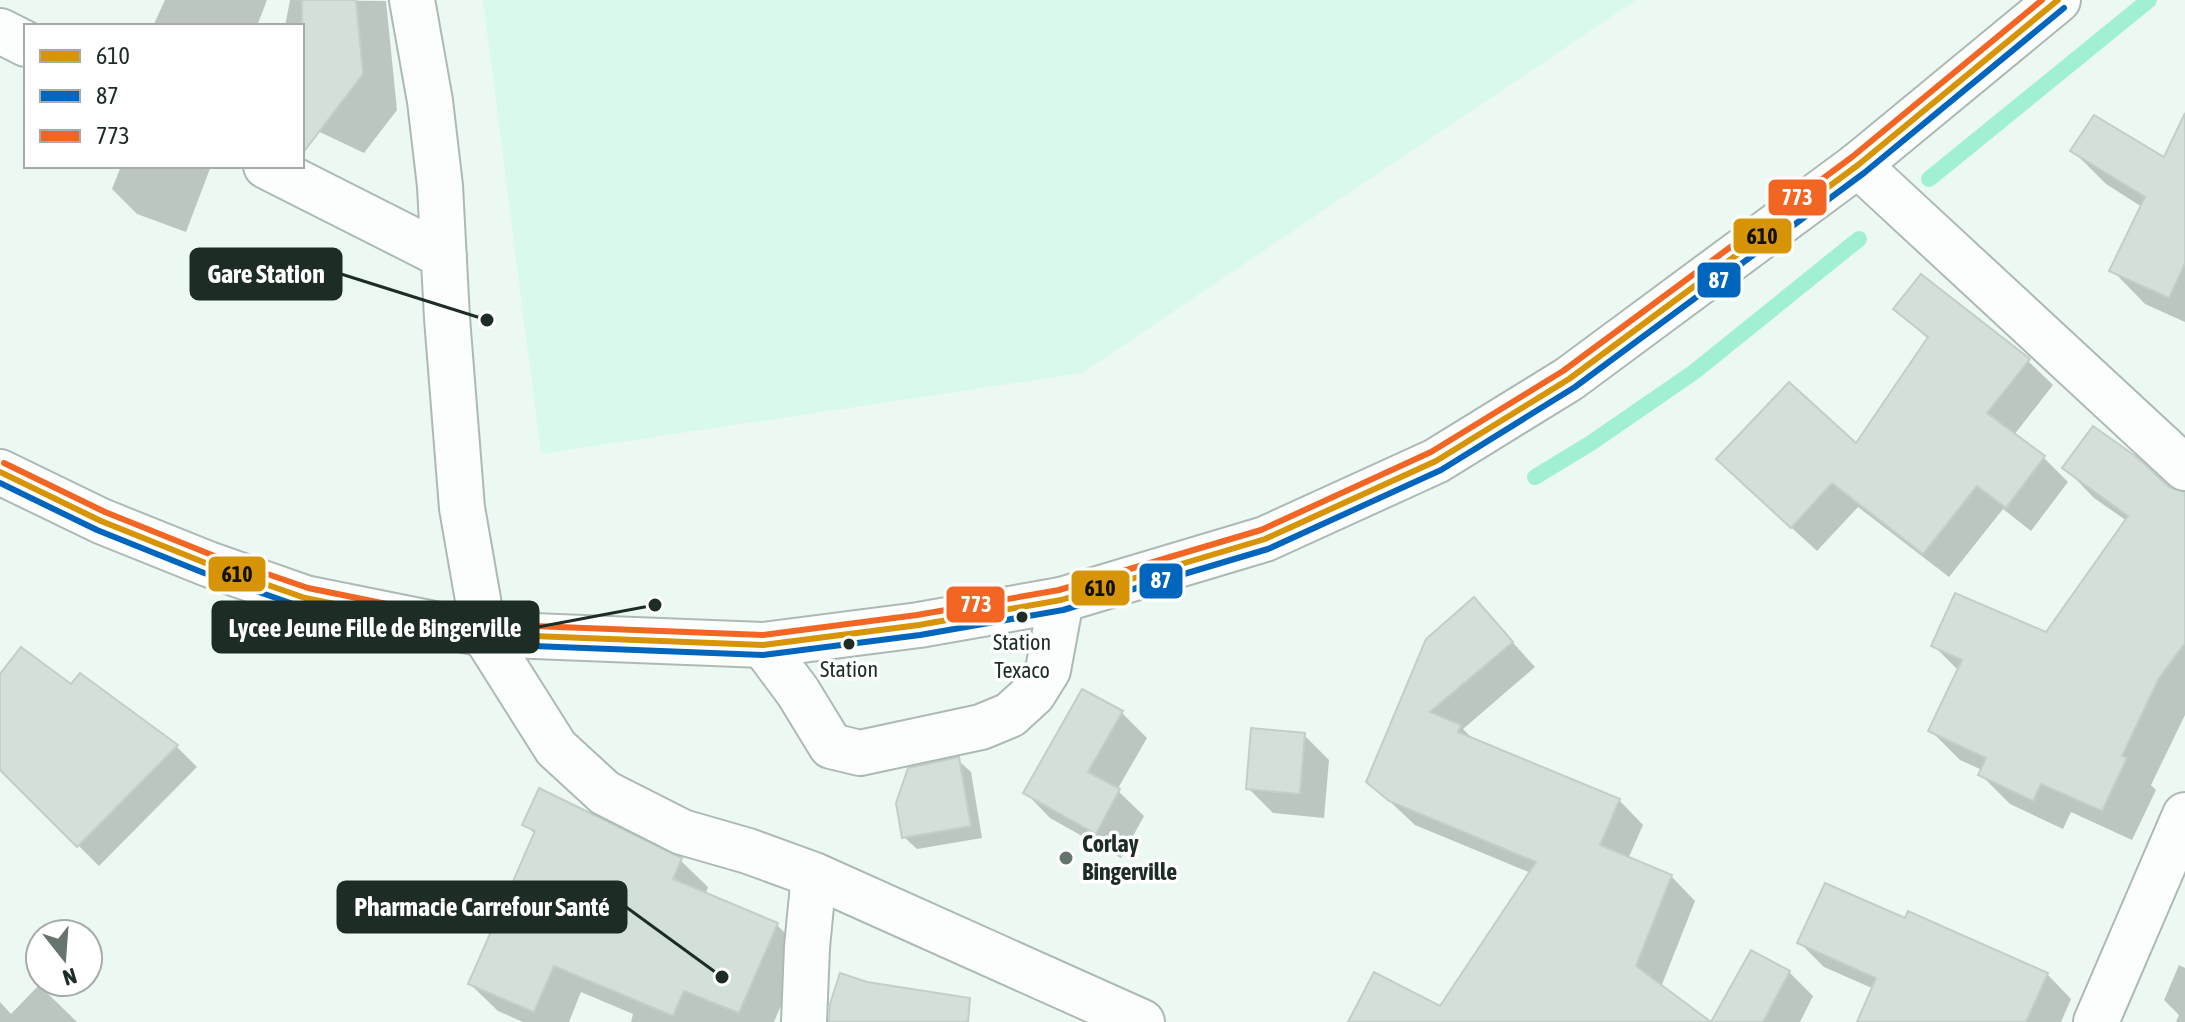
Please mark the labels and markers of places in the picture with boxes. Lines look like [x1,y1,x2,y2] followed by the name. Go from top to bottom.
[191,249,341,299] callout: Gare Station
[213,602,538,652] callout: Lycee Jeune Fille de Bingerville
[1014,609,1030,625] marker: Station Texaco
[993,629,1051,683] place label: Station Texaco
[841,636,857,652] marker: Station
[820,656,878,682] place label: Station
[1082,830,1177,885] place label: Corlay Bingerville
[1057,849,1075,867] marker: Corlay Bingerville
[338,882,626,932] callout: Pharmacie Carrefour Santé

